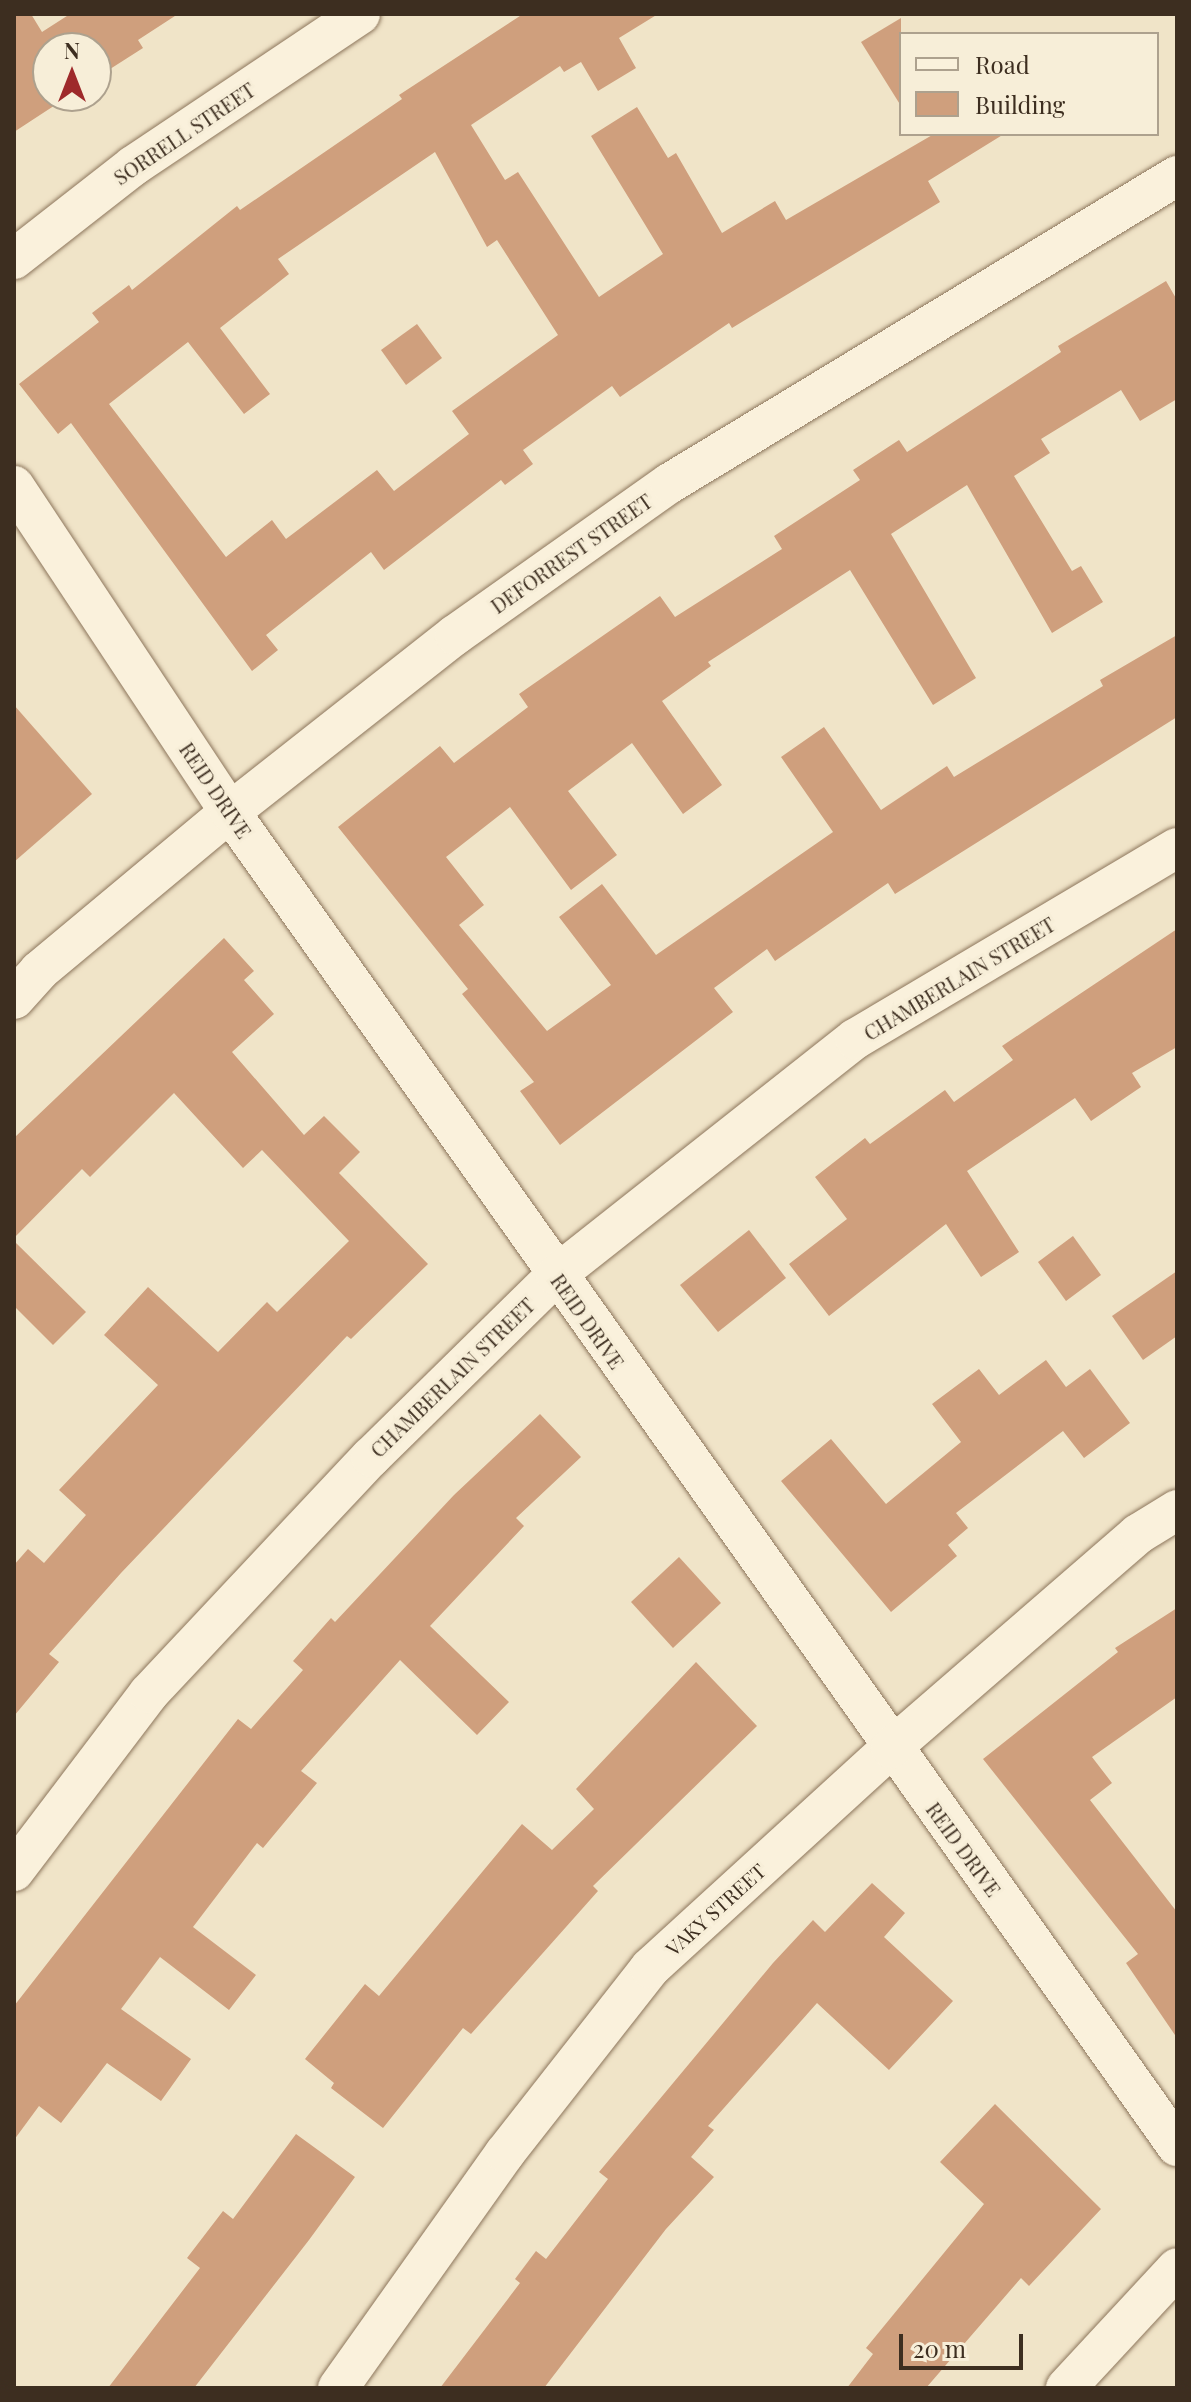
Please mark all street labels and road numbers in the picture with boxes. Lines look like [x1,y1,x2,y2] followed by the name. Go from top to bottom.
[109,77,259,189] street label: SORRELL STREET
[486,488,656,618] street label: DEFORREST STREET
[175,738,257,842] street label: REID DRIVE
[859,911,1059,1045] street label: CHAMBERLAIN STREET
[547,1269,629,1373] street label: REID DRIVE
[365,1292,539,1462] street label: CHAMBERLAIN STREET
[922,1797,1006,1901] street label: REID DRIVE
[660,1858,770,1960] street label: VAKY STREET

